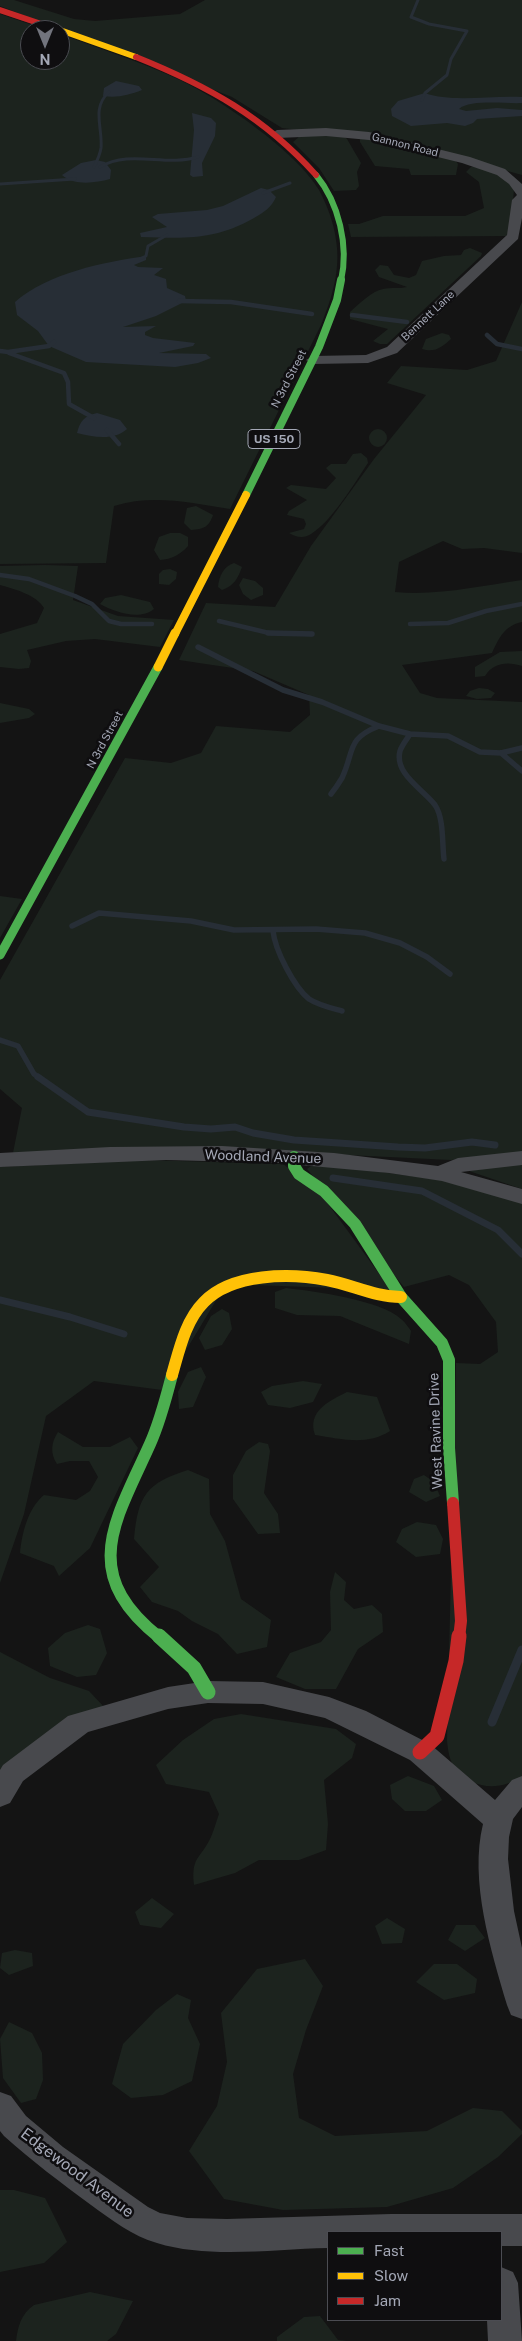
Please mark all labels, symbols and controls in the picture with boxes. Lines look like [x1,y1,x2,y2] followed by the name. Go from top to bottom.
[20,20,70,70] north arrow
[40,51,50,67] text: N
[370,130,440,160] street label: Gannon Road
[399,288,457,344] street label: Bennett Lane
[269,348,309,410] street label: N 3rd Street
[248,429,300,448] road number: US 150
[84,709,126,771] street label: N 3rd Street
[204,1147,322,1167] street label: Woodland Avenue
[426,1372,446,1490] street label: West Ravine Drive
[17,2124,137,2222] street label: Edgewood Avenue
[327,2231,502,2321] legend
[374,2242,404,2259] text: Fast
[374,2267,408,2284] text: Slow
[374,2292,401,2309] text: Jam

